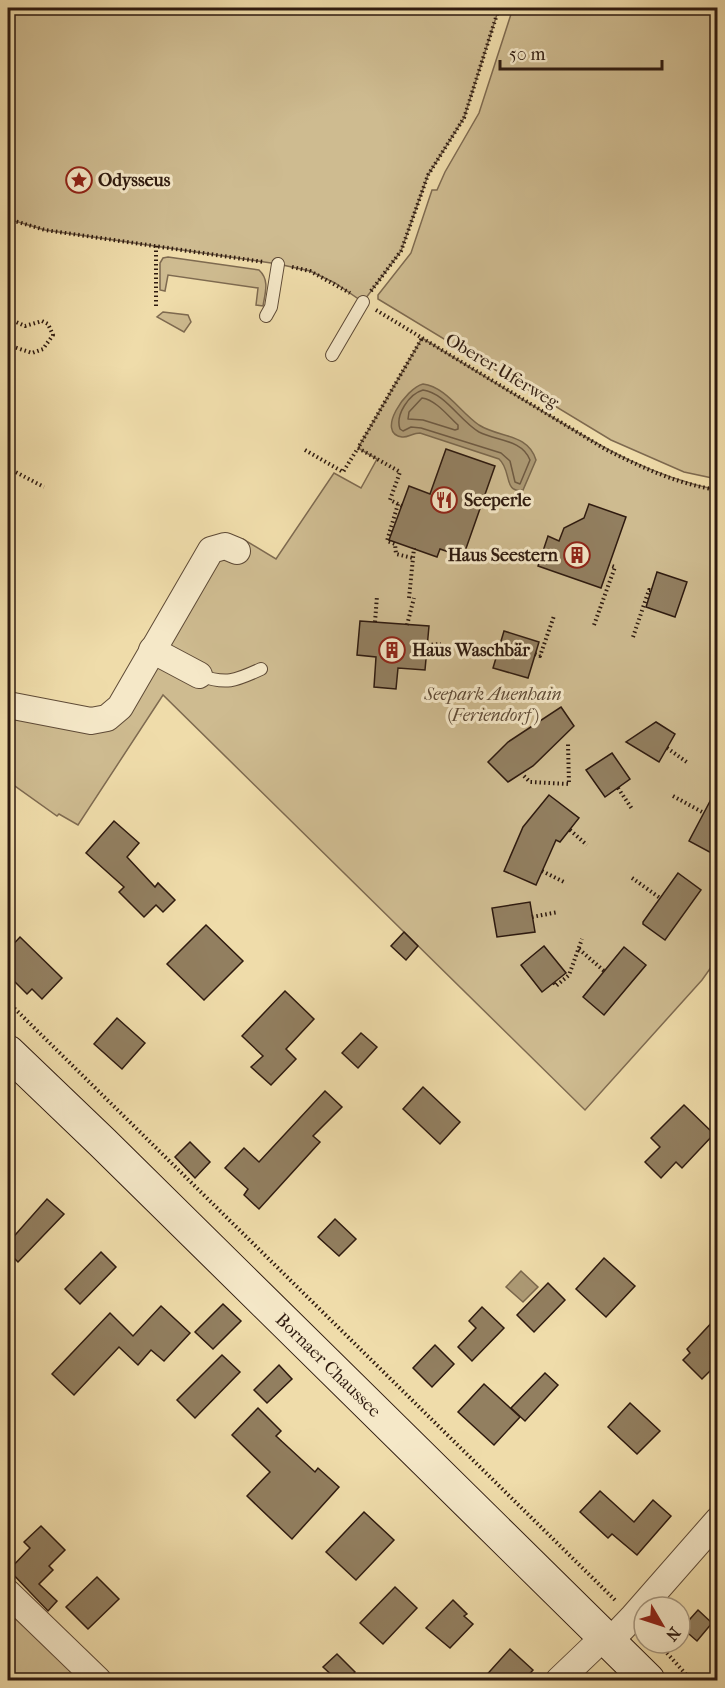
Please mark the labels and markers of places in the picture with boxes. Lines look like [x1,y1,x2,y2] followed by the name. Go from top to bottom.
[64,165,94,195] place icon: Odysseus
[98,170,171,191] place label: Odysseus
[429,485,459,515] restaurant icon: Seeperle
[464,490,531,511] place label: Seeperle
[562,540,592,570] building icon: Haus Seestern
[448,545,559,566] place label: Haus Seestern
[377,635,407,665] building icon: Haus Waschbär
[412,640,530,661] place label: Haus Waschbär

